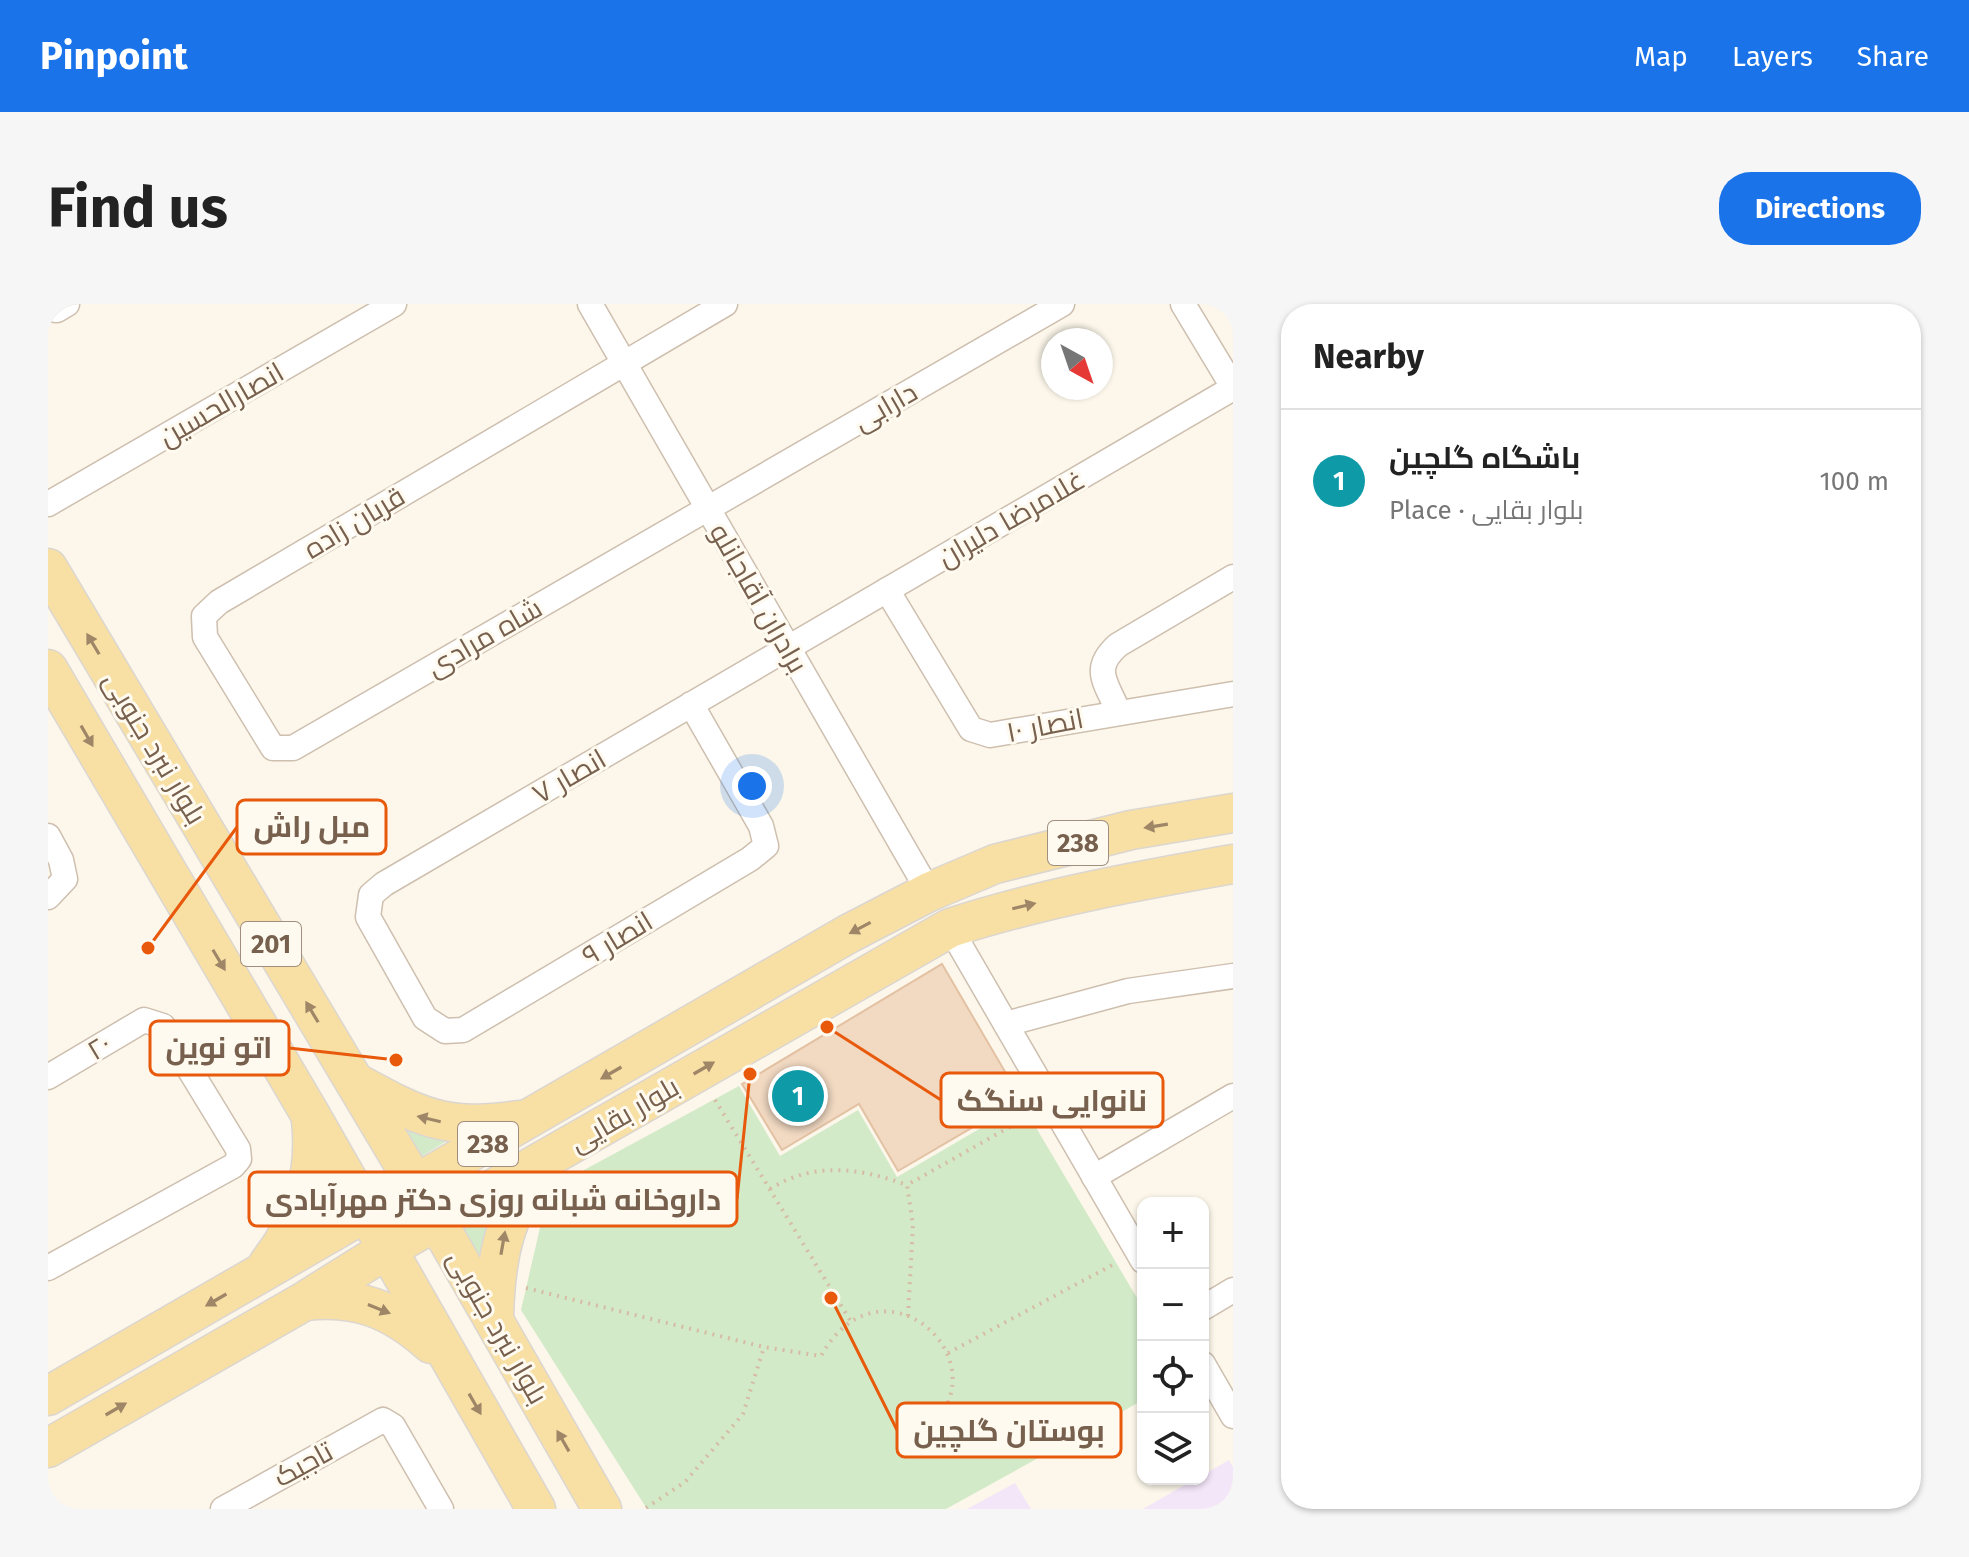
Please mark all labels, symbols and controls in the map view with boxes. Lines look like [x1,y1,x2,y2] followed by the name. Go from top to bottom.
[40,33,188,79] text: Pinpoint
[1634,40,1688,73] text: Map
[1732,40,1813,73] text: Layers
[1857,40,1929,73] text: Share
[1719,172,1921,245] button: Directions
[48,175,228,242] text: Find us
[1041,328,1113,400] north arrow
[1313,336,1424,377] text: Nearby
[153,356,289,453] street label: انصارالحسین
[847,375,923,438] street label: دارابی
[1389,440,1580,476] text: باشگاه گلچین
[932,463,1091,574] street label: غلامرضا دلیران
[1333,466,1345,497] text: 1
[1820,466,1889,497] text: 100 m
[298,479,411,565] street label: قربان زاده
[1389,495,1583,526] text: Place · بلوار بقایی
[703,518,815,679] street label: برادران آقاجانلو
[421,591,548,684] street label: شاه مرادی
[86,633,100,655] one-way arrow
[96,666,213,830] street label: بلوار نبرد جنوبی
[1004,702,1086,749] street label: انصار ۱۰
[80,725,94,748] one-way arrow
[527,742,612,811] street label: انصار ۷
[732,766,772,806] your location
[237,800,386,854] callout: مبل راش
[254,809,370,845] text: مبل راش
[1143,820,1168,833] one-way arrow
[1048,821,1108,865] road number: 238
[1012,899,1037,912] one-way arrow
[576,905,659,972] street label: انصار ۹
[241,922,301,966] road number: 201
[848,922,871,935] one-way arrow
[212,949,226,971] one-way arrow
[305,1001,319,1023] one-way arrow
[150,1021,289,1075] callout: اتو نوین
[81,1028,117,1067] street label: ۲۰
[166,1030,272,1066] text: اتو نوین
[693,1061,715,1075] one-way arrow
[600,1065,622,1079] one-way arrow
[772,1066,824,1126] pin: 1
[564,1070,685,1159] street label: بلوار بقایی
[941,1073,1163,1127] callout: نانوایی سنگک
[957,1083,1147,1119] text: نانوایی سنگک
[417,1112,442,1124] one-way arrow
[458,1122,518,1166] road number: 238
[249,1172,737,1226] callout: داروخانه شبانه روزی دکتر مهرآبادی
[265,1182,721,1218] text: داروخانه شبانه روزی دکتر مهرآبادی
[1137,1197,1209,1485] map controls
[1137,1197,1209,1269] button: +
[498,1230,510,1255] one-way arrow
[440,1245,555,1410] street label: بلوار نبرد جنوبی
[1137,1269,1209,1341] button: −
[205,1293,227,1307] one-way arrow
[367,1302,391,1315] one-way arrow
[1137,1341,1209,1413] button: locate
[468,1393,482,1415] one-way arrow
[105,1402,127,1416] one-way arrow
[897,1403,1121,1457] callout: بوستان گلچین
[913,1413,1105,1452] text: بوستان گلچین
[1137,1413,1209,1485] button: layers
[556,1430,570,1453] one-way arrow
[268,1435,339,1494] street label: تاجیک

